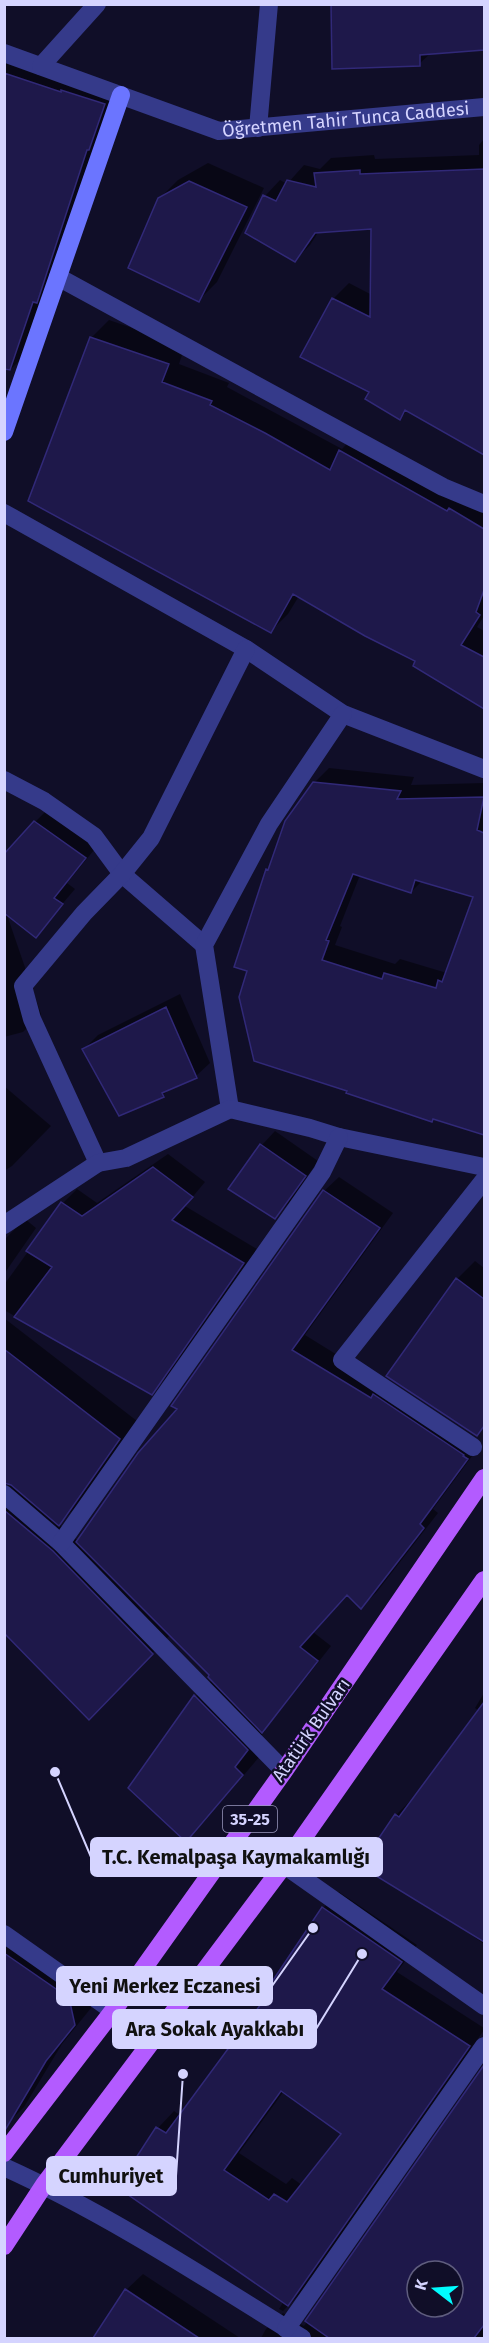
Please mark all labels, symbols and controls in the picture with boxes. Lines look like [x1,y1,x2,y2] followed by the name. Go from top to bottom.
[221,97,470,142] street label: Öğretmen Tahir Tunca Caddesi
[267,1674,355,1786] street label: Atatürk Bulvarı
[223,1806,277,1832] road number: 35-25
[91,1838,382,1876] callout: T.C. Kemalpaşa Kaymakamlığı
[102,1845,370,1869] text: T.C. Kemalpaşa Kaymakamlığı
[57,1967,272,2005] callout: Yeni Merkez Eczanesi
[68,1974,261,1998] text: Yeni Merkez Eczanesi
[113,2010,316,2048] callout: Ara Sokak Ayakkabı
[125,2017,304,2041] text: Ara Sokak Ayakkabı
[47,2157,176,2195] callout: Cumhuriyet
[58,2164,164,2188] text: Cumhuriyet
[405,2259,465,2319] north arrow
[411,2276,432,2292] text: K

